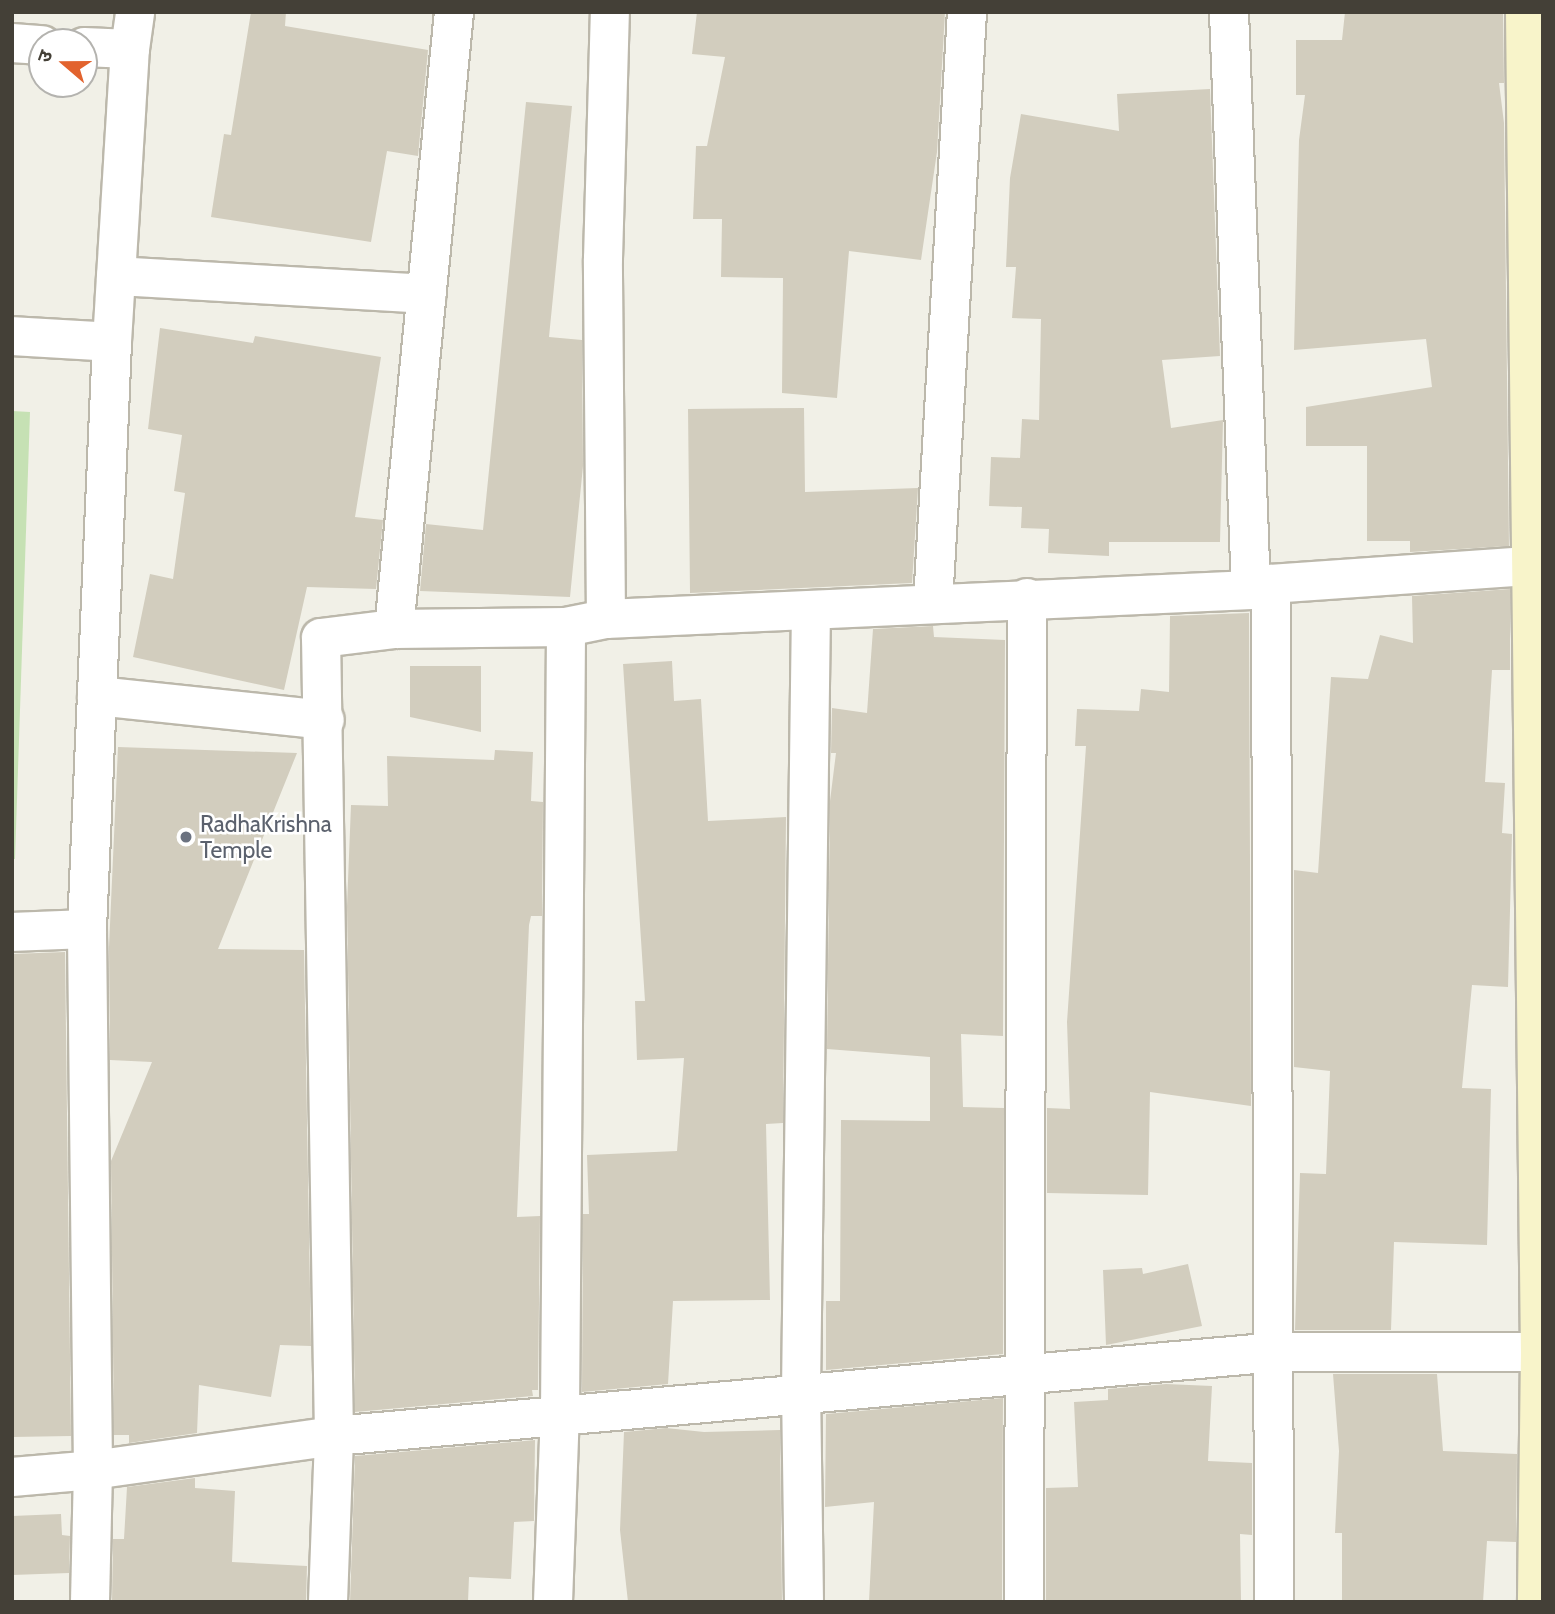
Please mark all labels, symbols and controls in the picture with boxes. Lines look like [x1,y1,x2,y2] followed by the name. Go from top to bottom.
[28,28,98,98] north arrow
[32,47,57,65] text: उ
[200,810,332,864] place label: RadhaKrishna Temple
[178,829,194,845] marker: RadhaKrishna Temple

